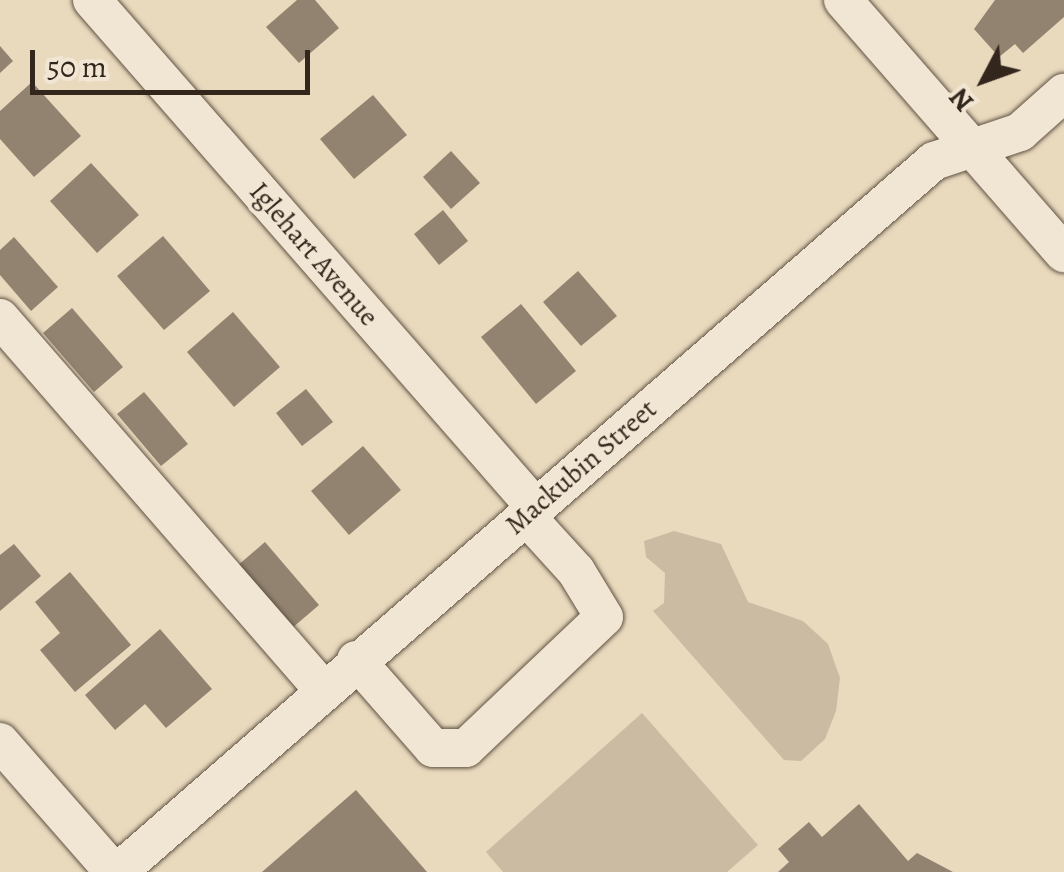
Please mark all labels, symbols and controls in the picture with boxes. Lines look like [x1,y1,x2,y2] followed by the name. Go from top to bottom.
[35,30,315,92] scale bar
[934,30,1034,130] north arrow
[47,47,107,87] text: 50 m
[940,80,982,120] text: N
[242,175,386,333] street label: Iglehart Avenue
[499,392,663,542] street label: Mackubin Street

